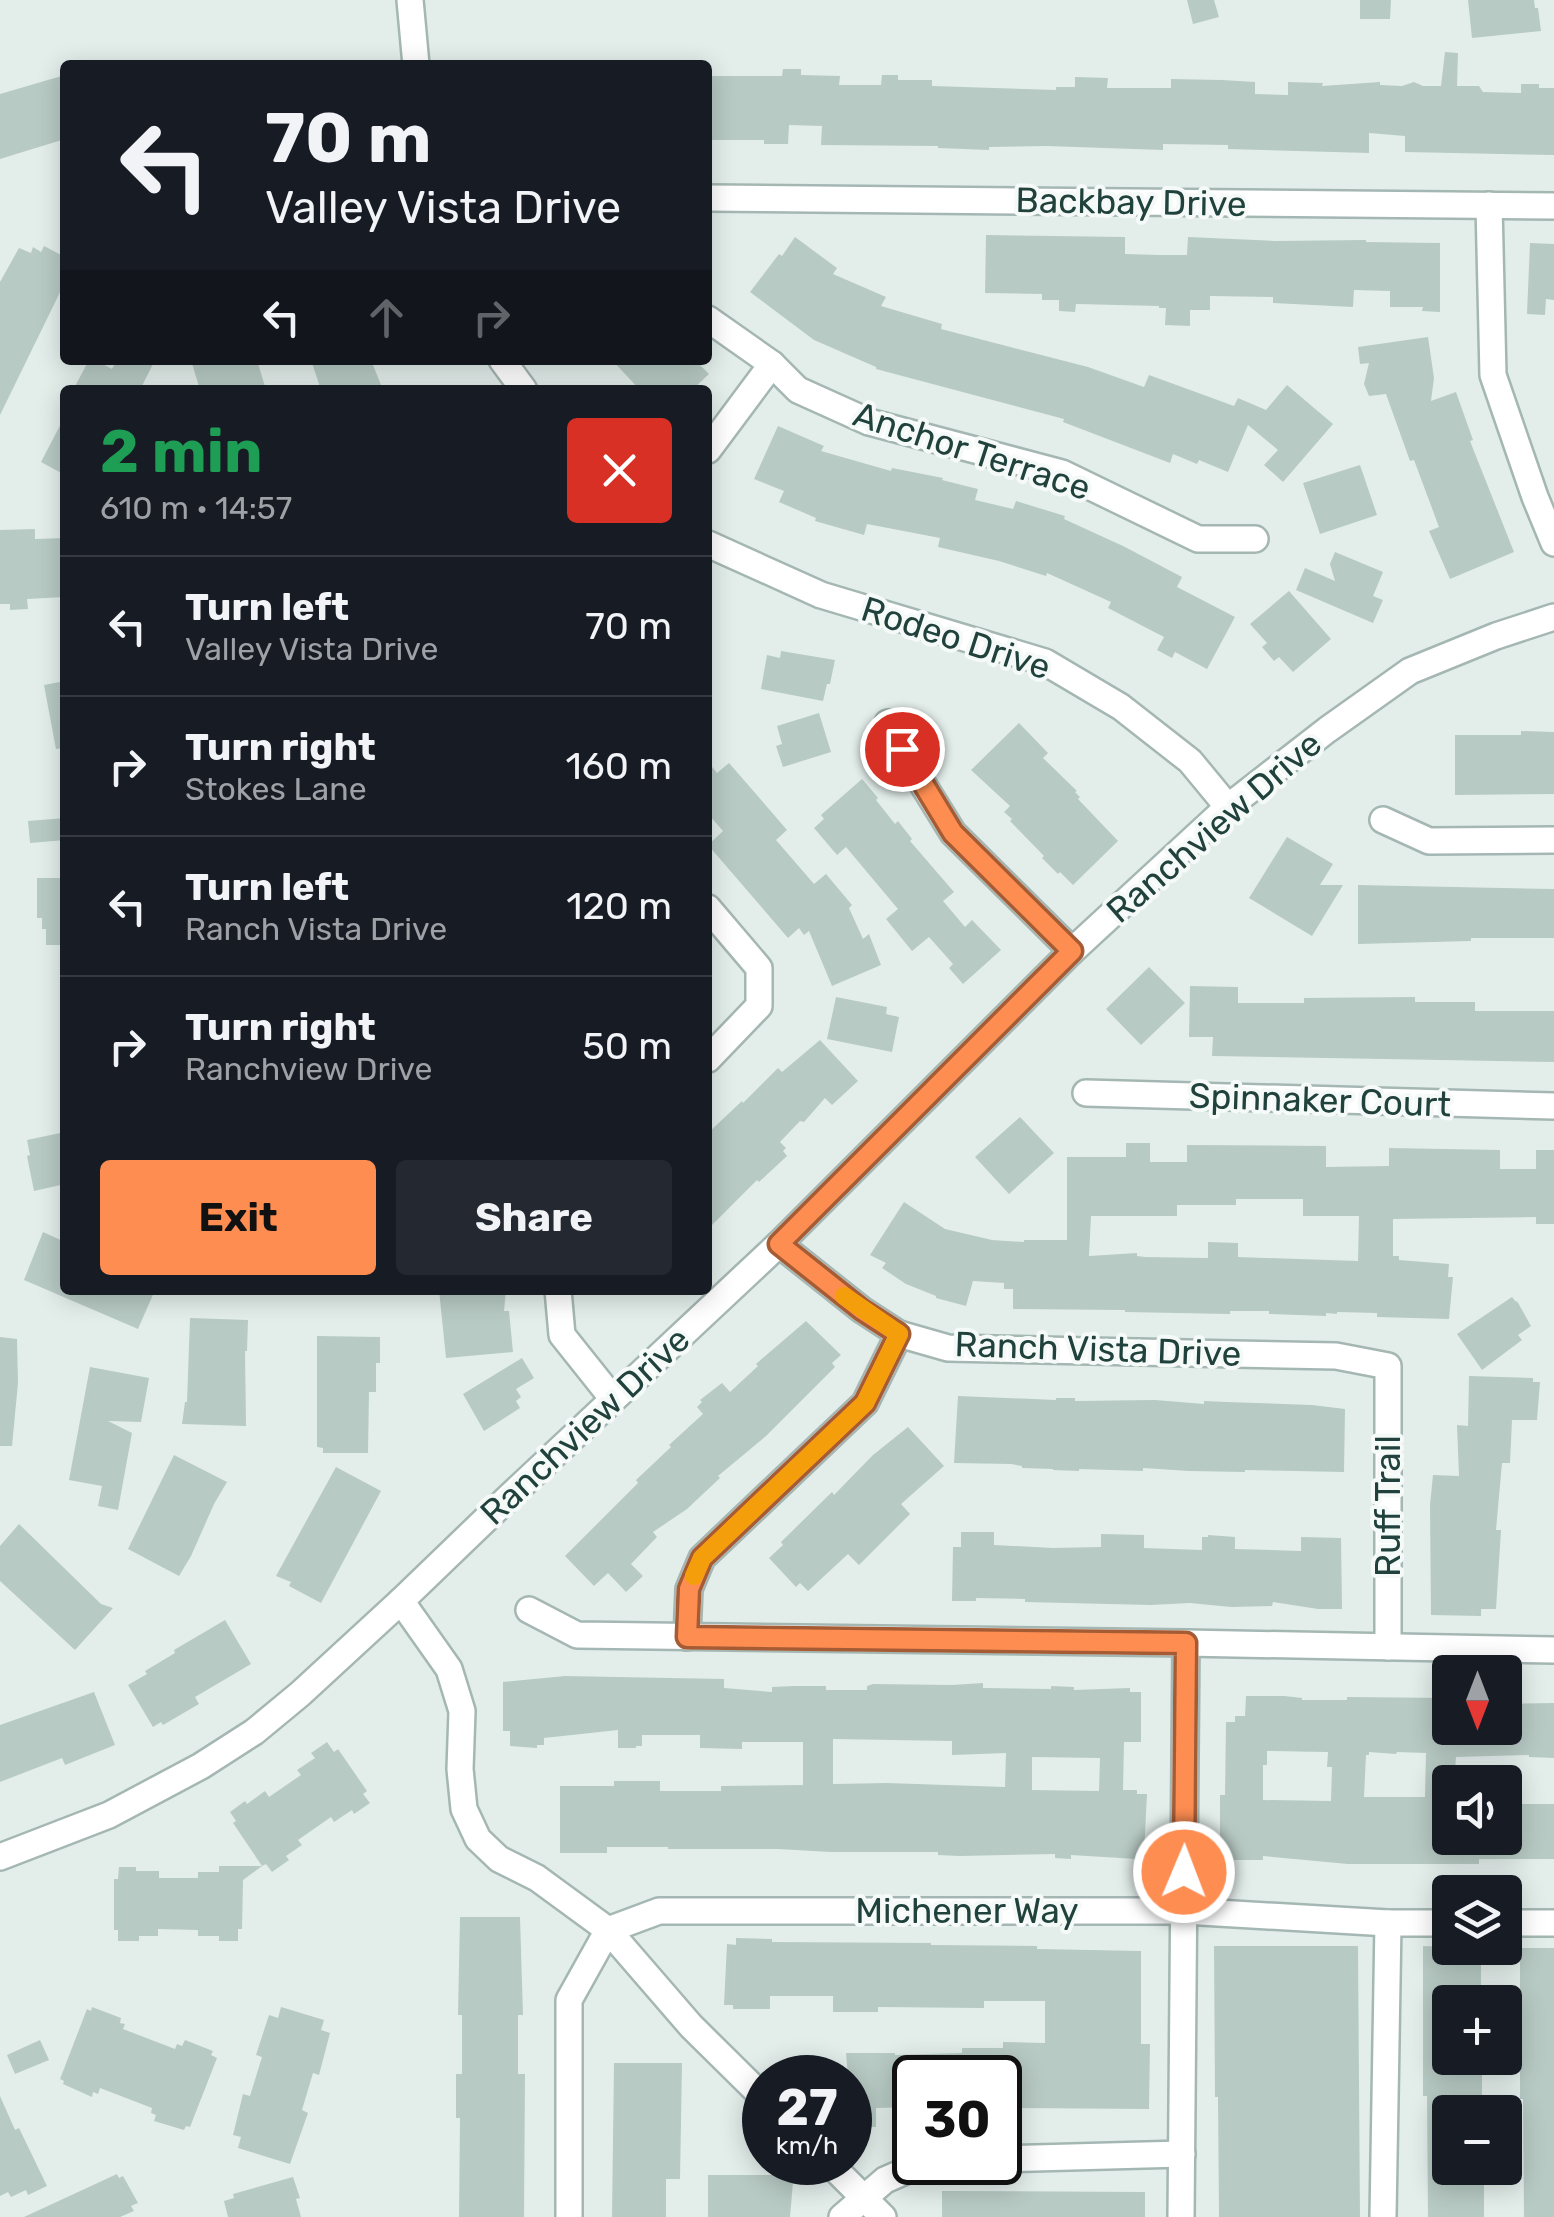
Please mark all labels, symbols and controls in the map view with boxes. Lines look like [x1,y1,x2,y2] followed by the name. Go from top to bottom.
[265,97,432,180] text: 70 m
[100,100,230,230] icon: left
[1015,179,1247,225] street label: Backbay Drive
[265,181,621,234] text: Valley Vista Drive
[254,290,309,345] icon: left
[359,290,414,345] icon: ahead
[464,290,519,345] icon: right
[848,393,1096,509] street label: Anchor Terrace
[100,416,262,487] text: 2 min
[567,418,672,523] button: close
[100,489,292,527] text: 610 m · 14:57
[185,584,349,630] text: Turn left
[856,588,1056,688] street label: Rodeo Drive
[100,599,155,654] icon: left
[585,603,672,649] text: 70 m
[185,630,438,668] text: Valley Vista Drive
[860,707,945,792] pin
[875,722,930,777] icon: arrive
[1098,722,1330,932] street label: Ranchview Drive
[185,724,376,770] text: Turn right
[100,739,155,794] icon: right
[566,743,672,789] text: 160 m
[185,770,367,808] text: Stokes Lane
[185,864,349,910] text: Turn left
[100,879,155,934] icon: left
[566,883,672,929] text: 120 m
[185,910,447,948] text: Ranch Vista Drive
[185,1004,376,1050] text: Turn right
[100,1019,155,1074] icon: right
[582,1023,672,1069] text: 50 m
[185,1050,432,1088] text: Ranchview Drive
[1188,1074,1452,1126] street label: Spinnaker Court
[100,1160,376,1275] button: Exit
[396,1160,672,1275] button: Share
[472,1318,698,1534] street label: Ranchview Drive
[954,1323,1242,1375] street label: Ranch Vista Drive
[1367,1435,1409,1577] street label: Ruff Trail
[1432,1655,1522,1745] north arrow
[1432,1655,1522,2185] map controls
[1432,1765,1522,1855] button: sound
[1132,1820,1236,1924] position arrow
[1432,1875,1522,1965] button: layers
[855,1890,1079,1932] street label: Michener Way
[1432,1985,1522,2075] button: +
[892,2055,1022,2185] speed limit sign: 30
[776,2078,838,2138] text: 27
[1432,2095,1522,2185] button: −
[776,2131,838,2160] text: km/h

